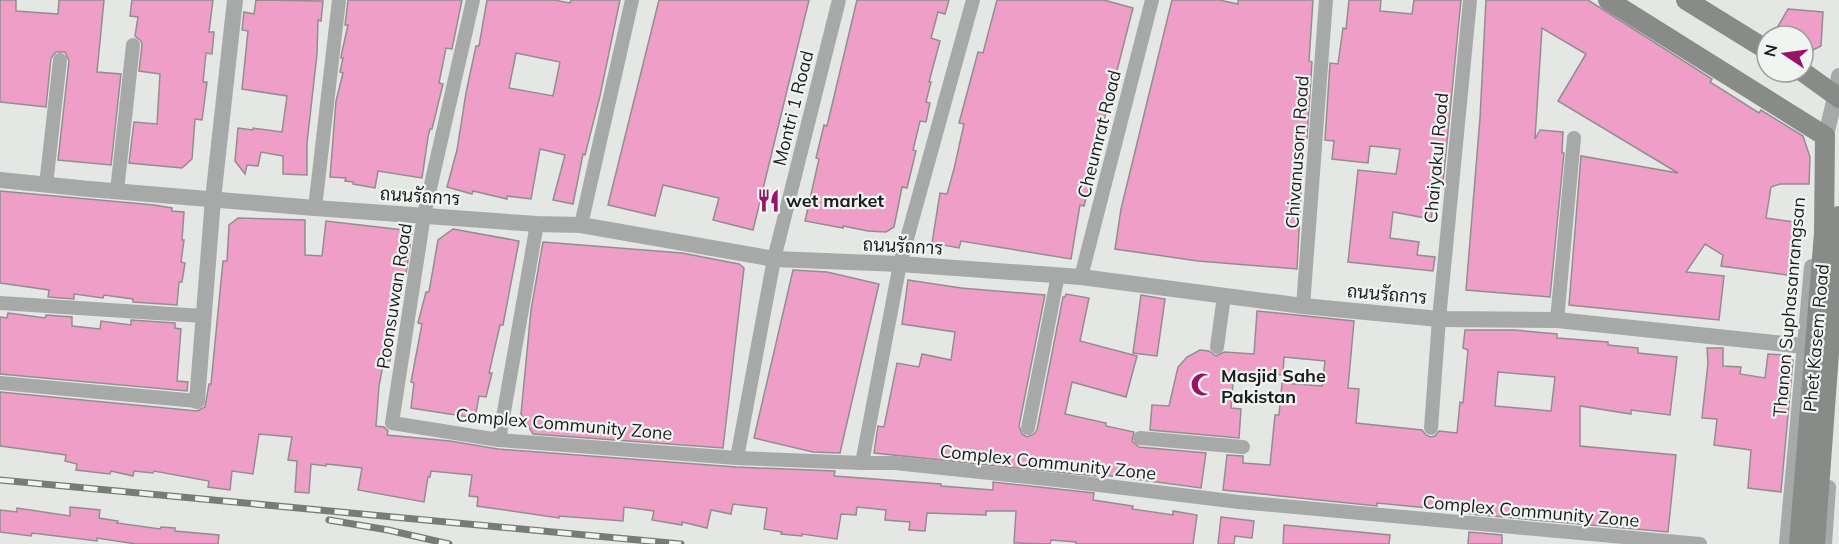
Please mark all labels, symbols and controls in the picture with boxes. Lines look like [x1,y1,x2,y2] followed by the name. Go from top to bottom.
[1755,24,1815,84] north arrow
[1759,42,1781,59] text: N
[768,48,818,168] street label: Montri 1 Road
[1072,68,1126,200] street label: Cheumrat Road
[1280,75,1314,229] street label: Chivanusorn Road
[1419,92,1453,224] street label: Chaiyakul Road
[379,182,461,210] street label: ถนนรัถการ
[755,187,781,213] restaurant icon: wet market
[786,189,884,212] place label: wet market
[1768,196,1810,418] street label: Thanon Suphasanrangsan
[371,221,417,371] street label: Poonsuwan Road
[862,232,944,260] street label: ถนนรัถการ
[1798,263,1834,413] street label: Phet Kasem Road
[1346,279,1428,309] street label: ถนนรัถการ
[1221,364,1326,408] place label: Masjid Sahe Pakistan
[1190,372,1216,398] mosque icon: Masjid Sahe Pakistan
[455,403,673,445] street label: Complex Community Zone
[939,439,1157,485] street label: Complex Community Zone
[1422,490,1640,532] street label: Complex Community Zone

